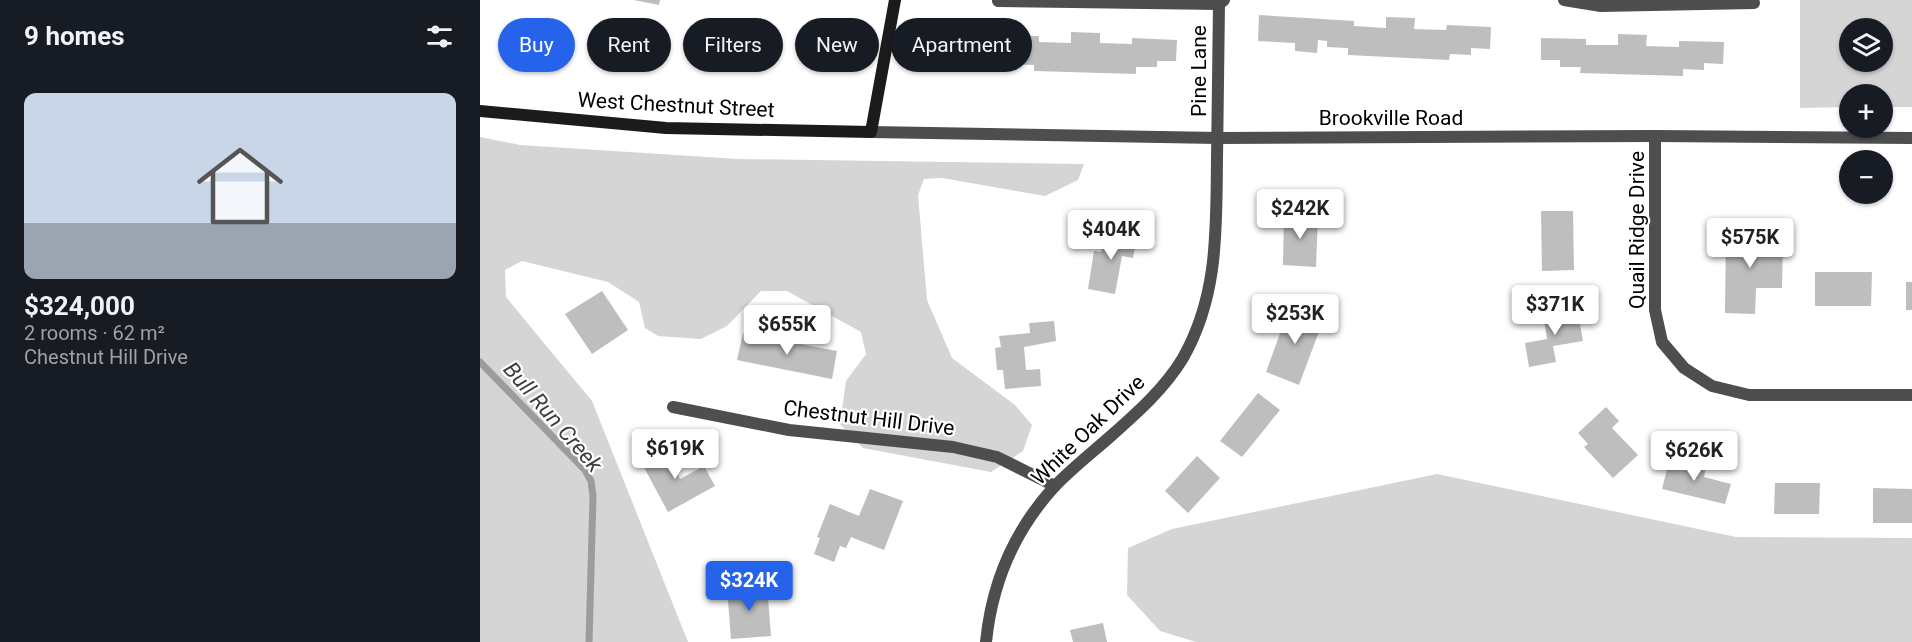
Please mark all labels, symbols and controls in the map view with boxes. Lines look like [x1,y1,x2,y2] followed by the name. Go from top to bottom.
[498,18,575,72] chip: Buy
[587,18,671,72] chip: Rent
[683,18,783,72] chip: Filters
[795,18,879,72] chip: New
[891,18,1032,72] chip: Apartment
[1839,18,1893,204] map controls
[1839,18,1893,72] button: layers
[423,20,456,53] icon: filters
[24,21,125,51] text: 9 homes
[1187,25,1211,117] street label: Pine Lane
[1839,84,1893,138] button: +
[577,88,775,122] street label: West Chestnut Street
[1319,106,1463,130] street label: Brookville Road
[186,132,294,240] icon: home
[1839,150,1893,204] button: −
[1625,151,1649,309] street label: Quail Ridge Drive
[1258,189,1342,240] pin: $242K
[1271,196,1329,220] text: $242K
[1069,210,1153,261] pin: $404K
[1082,217,1140,241] text: $404K
[1708,218,1792,269] pin: $575K
[1721,225,1779,249] text: $575K
[1513,285,1597,336] pin: $371K
[24,291,135,321] text: $324,000
[1526,292,1584,316] text: $371K
[1253,294,1337,345] pin: $253K
[1266,301,1324,325] text: $253K
[745,305,829,356] pin: $655K
[758,312,816,336] text: $655K
[24,321,165,345] text: 2 rooms · 62 m²
[24,345,188,369] text: Chestnut Hill Drive
[499,357,608,478] water label: Bull Run Creek
[1027,370,1149,490] street label: White Oak Drive
[782,396,956,440] street label: Chestnut Hill Drive
[633,429,717,480] pin: $619K
[1652,431,1736,482] pin: $626K
[646,436,704,460] text: $619K
[1665,438,1723,462] text: $626K
[707,561,791,612] pin: $324K
[720,568,778,592] text: $324K

